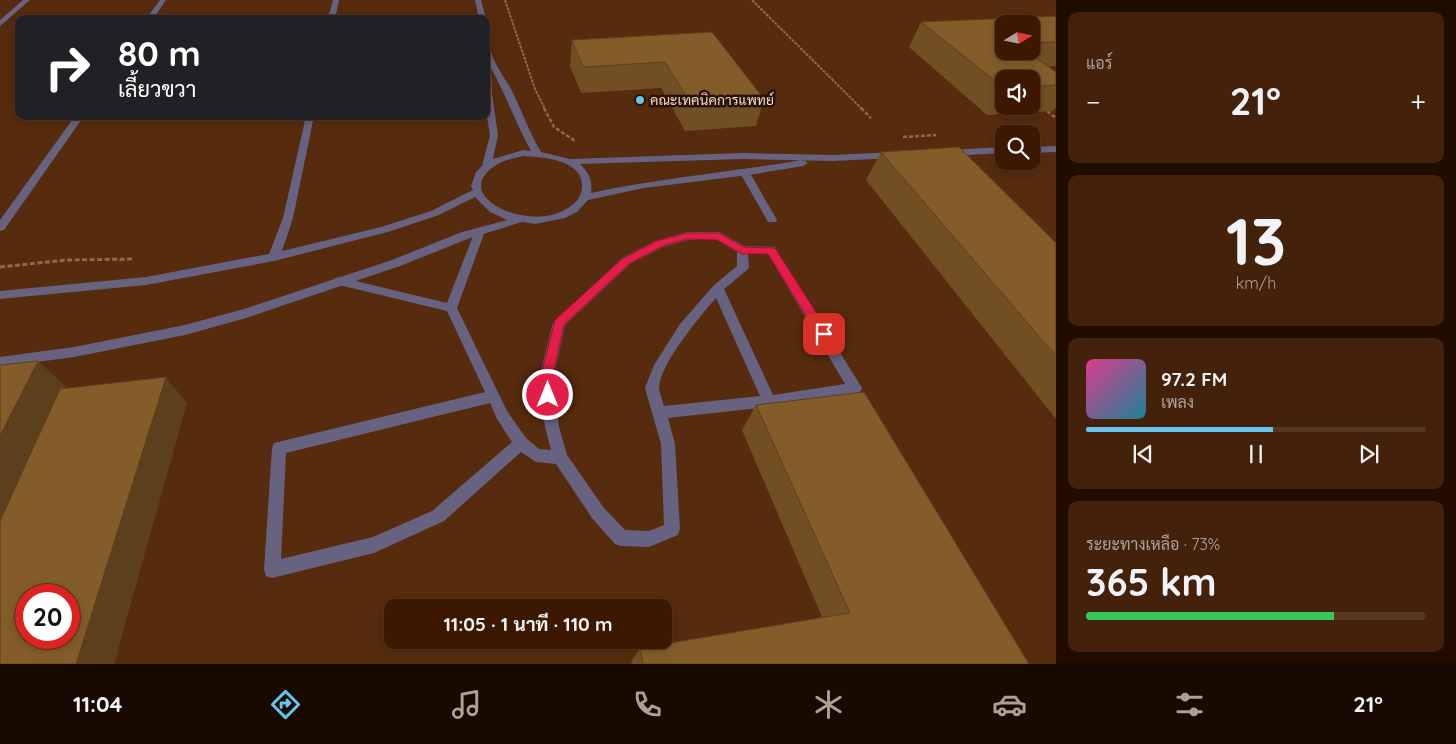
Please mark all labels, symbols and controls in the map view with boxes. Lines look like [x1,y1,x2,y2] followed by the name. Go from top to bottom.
[995,15,1040,60] north arrow
[995,15,1040,170] map controls
[118,31,201,75] text: 80 m
[35,35,100,100] icon: right
[1086,53,1112,73] text: แอร์
[995,70,1040,115] button: sound
[118,75,196,103] text: เลี้ยวขวา
[1230,77,1281,125] text: 21°
[1086,84,1101,119] text: −
[1410,84,1426,119] text: +
[650,91,774,109] place label: คณะเทคนิคการแพทย์
[634,94,646,106] marker: คณะเทคนิคการแพทย์
[995,125,1040,170] button: search
[1226,200,1286,281] text: 13
[1236,273,1276,293] text: km/h
[803,313,845,355] pin
[810,320,838,348] icon: arrive
[1161,367,1227,391] text: 97.2 FM
[521,368,573,420] position arrow
[1161,392,1194,412] text: เพลง
[1129,440,1157,468] icon: previous
[1242,440,1270,468] icon: pause
[1355,440,1383,468] icon: next
[1086,534,1220,554] text: ระยะทางเหลือ · 73%
[1086,558,1217,606] text: 365 km
[15,584,80,649] speed limit sign: 20
[443,612,613,636] text: 11:05 · 1 นาที · 110 m
[268,687,303,722] icon: directions
[449,687,484,722] icon: music
[630,687,665,722] icon: phone
[811,687,846,722] icon: climate
[992,687,1027,722] icon: car
[1172,687,1207,722] icon: filters
[73,690,122,718] text: 11:04
[1353,690,1383,718] text: 21°

